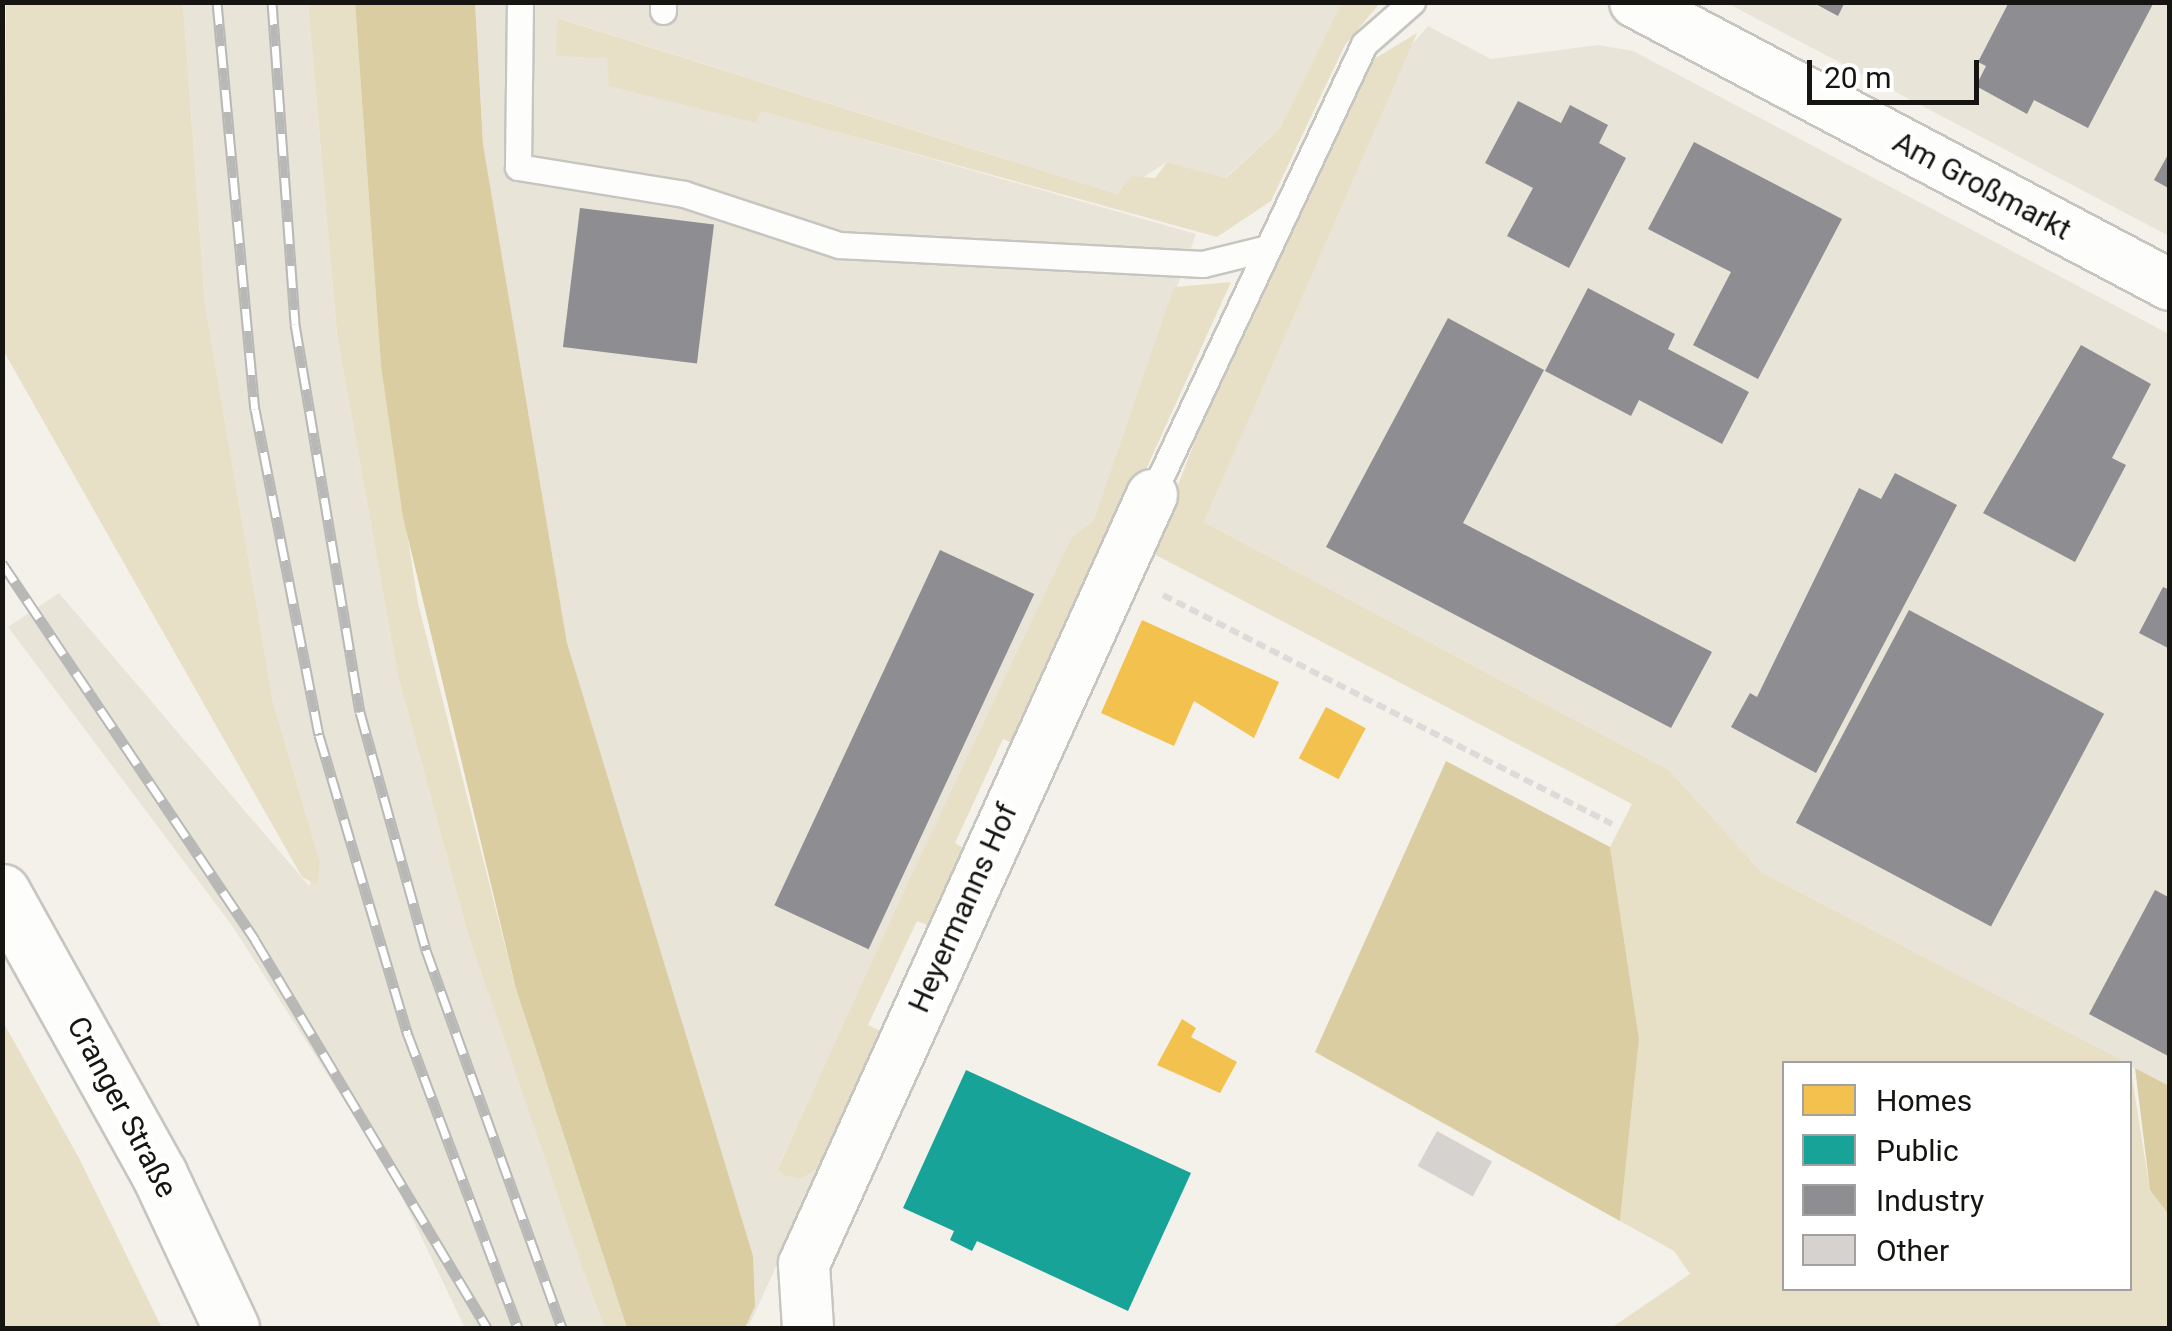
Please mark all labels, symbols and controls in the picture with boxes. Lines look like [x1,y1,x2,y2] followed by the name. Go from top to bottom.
[1812,40,1984,102] scale bar
[1824,60,1891,95] text: 20 m
[1887,124,2077,248] street label: Am Großmarkt
[901,798,1025,1018] street label: Heyermanns Hof
[59,1010,185,1204] street label: Cranger Straße
[1782,1061,2132,1291] legend
[1876,1083,1972,1118] text: Homes
[1876,1133,1959,1168] text: Public
[1876,1183,1984,1218] text: Industry
[1876,1233,1949,1268] text: Other

